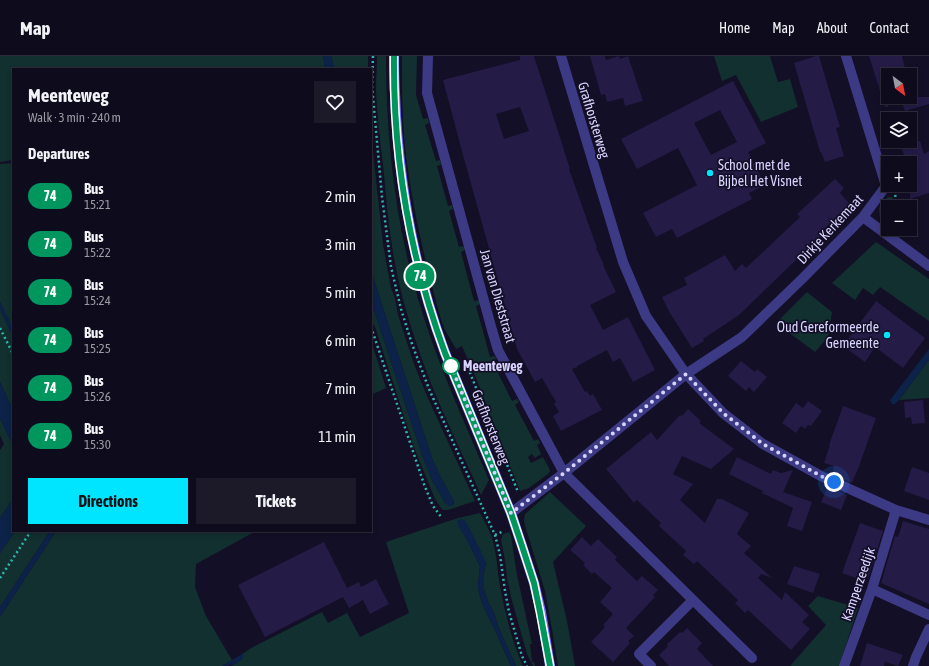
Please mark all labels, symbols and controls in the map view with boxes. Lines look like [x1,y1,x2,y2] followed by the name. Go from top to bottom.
[20,17,51,39] text: Map
[719,20,750,36] text: Home
[772,20,795,36] text: Map
[817,20,848,36] text: About
[870,20,909,36] text: Contact
[881,68,917,104] north arrow
[881,68,917,236] map controls
[575,80,613,160] street label: Grafhorsterweg
[314,81,356,123] button: heart
[28,84,109,106] text: Meenteweg
[28,110,121,125] text: Walk · 3 min · 240 m
[881,112,917,148] button: layers
[28,145,90,162] text: Departures
[881,156,917,192] button: +
[718,157,802,189] place label: School met de Bijbel Het Visnet
[705,168,715,178] marker: School met de Bijbel Het Visnet
[84,180,104,197] text: Bus
[43,188,57,204] text: 74
[325,188,356,205] text: 2 min
[794,191,866,267] street label: Dirkje Kerkemaat
[84,197,111,212] text: 15:21
[881,200,917,236] button: −
[84,228,104,245] text: Bus
[43,236,57,252] text: 74
[325,236,356,253] text: 3 min
[84,245,111,260] text: 15:22
[477,247,519,345] street label: Jan van Dieststraat
[402,263,438,289] line badge: 74
[413,268,427,284] text: 74
[84,276,104,293] text: Bus
[43,284,57,300] text: 74
[325,284,356,301] text: 5 min
[84,293,111,308] text: 15:24
[777,319,879,351] place label: Oud Gereformeerde Gemeente
[84,324,104,341] text: Bus
[882,330,892,340] marker: Oud Gereformeerde Gemeente
[43,332,57,348] text: 74
[325,332,356,349] text: 6 min
[84,341,111,356] text: 15:25
[442,357,460,375] marker: Meenteweg
[463,358,523,374] place label: Meenteweg
[84,372,104,389] text: Bus
[43,380,57,396] text: 74
[325,380,356,397] text: 7 min
[469,387,513,467] street label: Grafhorsterweg
[84,389,111,404] text: 15:26
[84,420,104,437] text: Bus
[43,428,57,444] text: 74
[318,428,356,445] text: 11 min
[84,437,111,452] text: 15:30
[824,472,844,492] your location
[28,478,188,524] button: Directions
[196,478,356,524] button: Tickets
[838,545,878,623] street label: Kamperzeedijk

